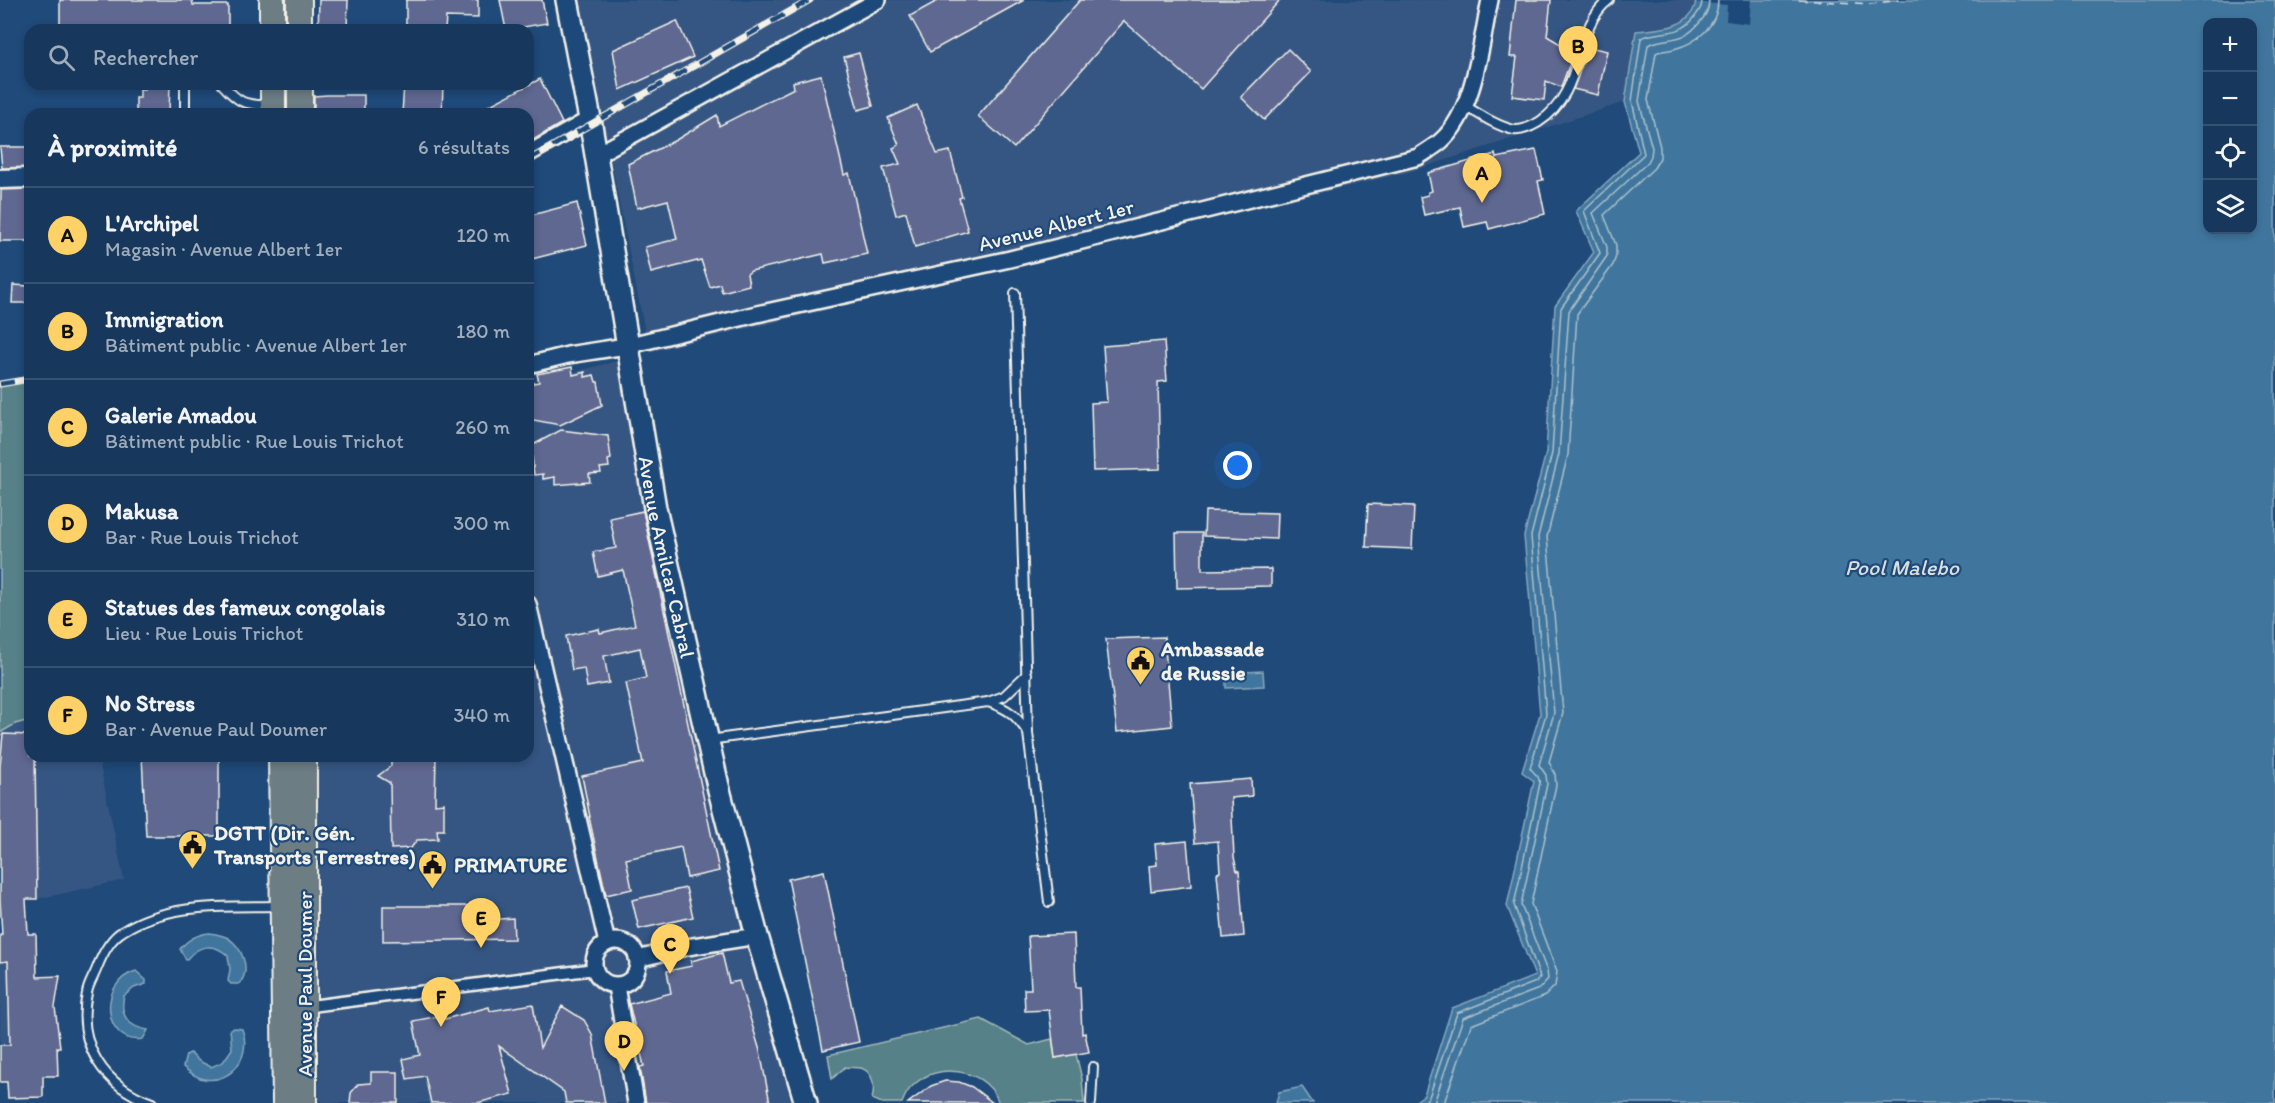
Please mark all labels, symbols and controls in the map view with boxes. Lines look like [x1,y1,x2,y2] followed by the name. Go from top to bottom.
[2203,18,2257,234] map controls
[2203,18,2257,72] button: +
[24,24,534,90] search box
[1558,26,1598,76] pin: B
[45,41,78,74] icon: search
[93,44,198,71] text: Rechercher
[2203,72,2257,126] button: −
[2203,126,2257,180] button: locate
[48,131,177,163] text: À proximité
[418,135,510,159] text: 6 résultats
[1462,154,1502,203] pin: A
[2203,180,2257,234] button: layers
[976,193,1137,256] street label: Avenue Albert 1er
[105,210,199,237] text: L'Archipel
[61,223,74,247] text: A
[457,223,510,247] text: 120 m
[105,237,342,261] text: Magasin · Avenue Albert 1er
[105,306,223,333] text: Immigration
[61,319,74,343] text: B
[456,319,510,343] text: 180 m
[105,333,407,357] text: Bâtiment public · Avenue Albert 1er
[105,402,257,429] text: Galerie Amadou
[61,415,74,439] text: C
[455,415,510,439] text: 260 m
[105,429,404,453] text: Bâtiment public · Rue Louis Trichot
[1223,451,1252,480] your location
[634,454,701,660] street label: Avenue Amilcar Cabral
[105,498,178,525] text: Makusa
[61,511,74,535] text: D
[453,511,510,535] text: 300 m
[105,525,299,549] text: Bar · Rue Louis Trichot
[1845,554,1960,581] water label: Pool Malebo
[105,594,385,621] text: Statues des fameux congolais
[62,607,73,631] text: E
[456,607,510,631] text: 310 m
[105,621,303,645] text: Lieu · Rue Louis Trichot
[1160,636,1264,685] place label: Ambassade de Russie
[1124,644,1156,686] public building icon: Ambassade de Russie
[105,690,195,717] text: No Stress
[62,703,73,727] text: F
[453,703,510,727] text: 340 m
[105,717,327,741] text: Bar · Avenue Paul Doumer
[213,820,416,870] place label: DGTT (Dir. Gén. Transports Terrestres)
[177,828,209,870] public building icon: DGTT (Dir. Gén. Transports Terrestres)
[417,848,449,890] public building icon: PRIMATURE
[454,852,567,877] place label: PRIMATURE
[292,891,317,1077] street label: Avenue Paul Doumer
[462,898,500,948] pin: E
[650,924,690,974] pin: C
[422,978,460,1027] pin: F
[604,1022,644,1071] pin: D

